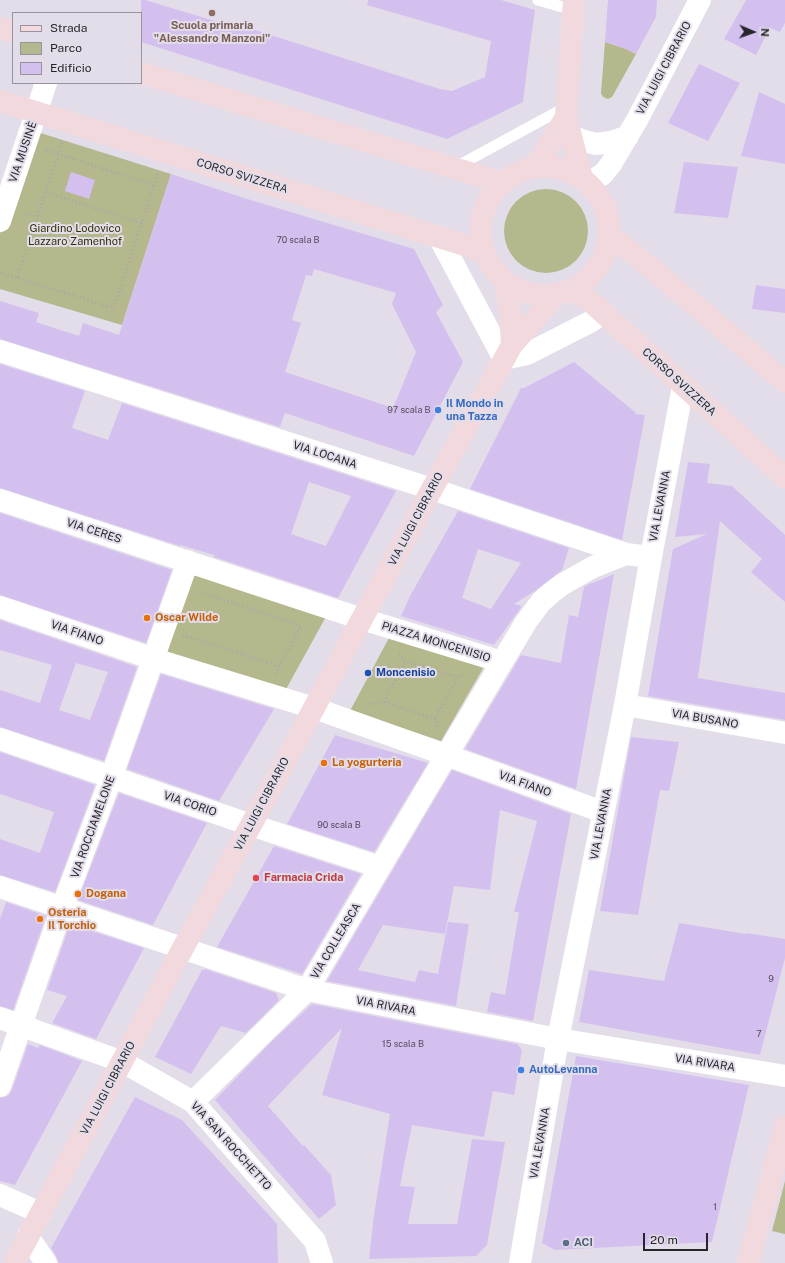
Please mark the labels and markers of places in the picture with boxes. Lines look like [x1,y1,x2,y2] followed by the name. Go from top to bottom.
[207,8,217,18] marker: Scuola primaria "Alessandro Manzoni"
[154,19,270,45] place label: Scuola primaria "Alessandro Manzoni"
[446,397,503,423] place label: Il Mondo in una Tazza
[433,405,443,415] marker: Il Mondo in una Tazza
[155,611,218,625] place label: Oscar Wilde
[142,613,152,623] marker: Oscar Wilde
[376,666,436,680] place label: Moncenisio
[363,668,373,678] marker: Moncenisio
[332,756,402,770] place label: La yogurteria
[319,758,329,768] marker: La yogurteria
[264,871,343,885] place label: Farmacia Crida
[251,873,261,883] marker: Farmacia Crida
[86,887,126,901] place label: Dogana
[73,889,83,899] marker: Dogana
[48,906,96,932] place label: Osteria Il Torchio
[35,914,45,924] marker: Osteria Il Torchio
[529,1063,597,1077] place label: AutoLevanna
[516,1065,526,1075] marker: AutoLevanna
[574,1236,593,1250] place label: ACI
[561,1238,571,1248] marker: ACI

